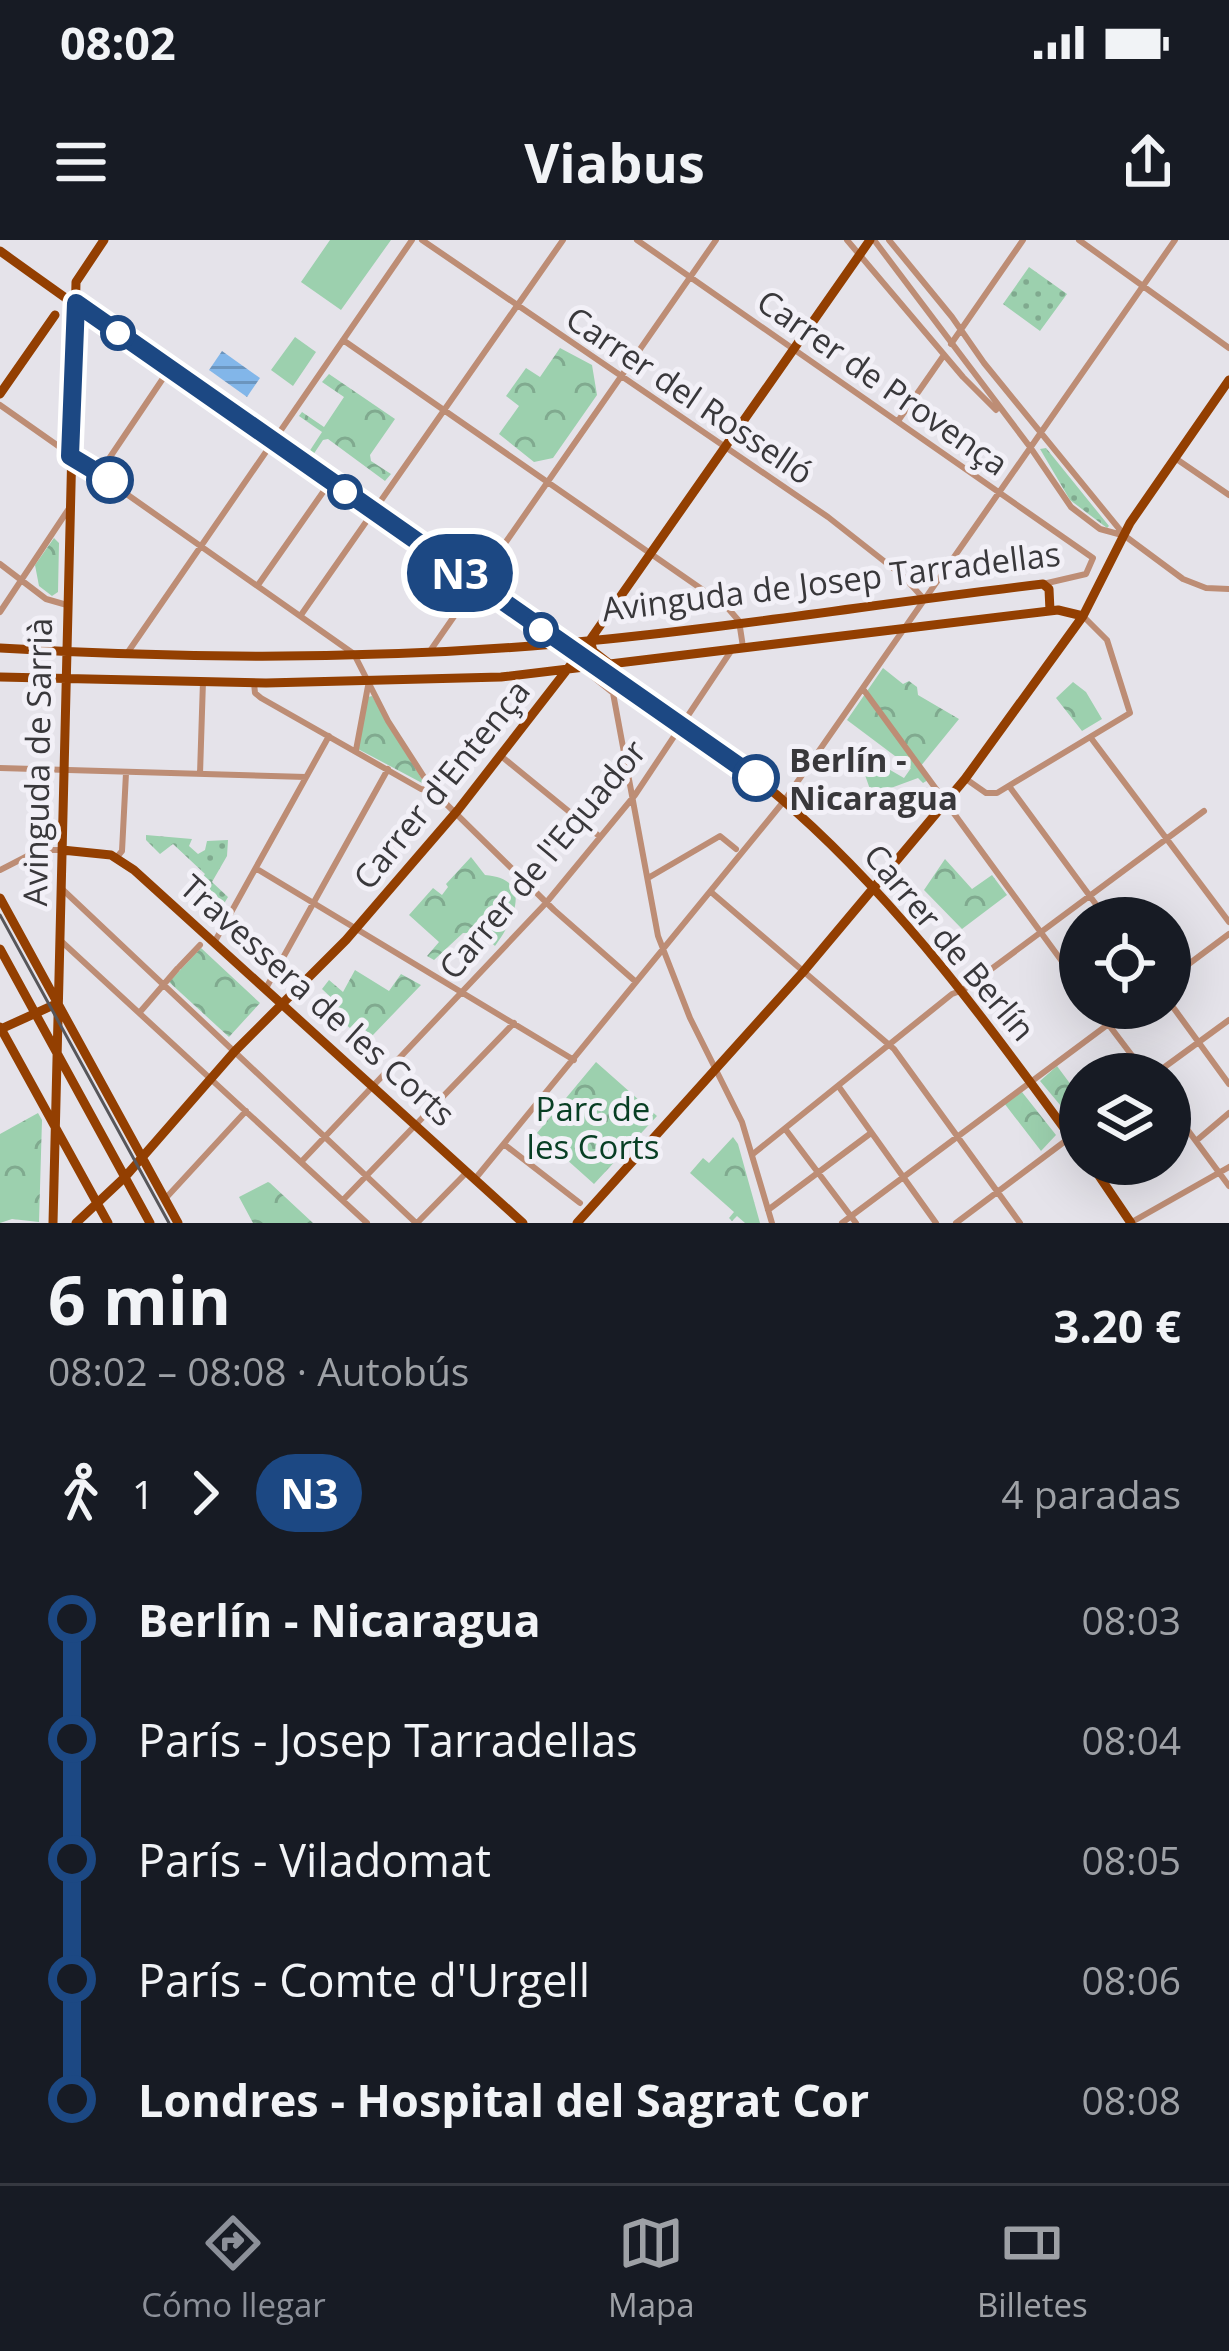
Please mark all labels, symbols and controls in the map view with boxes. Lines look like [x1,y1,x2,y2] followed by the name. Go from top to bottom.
[60,12,176,73] text: 08:02
[524,125,705,199] text: Viabus
[48,129,114,195] icon: menu
[1115,129,1181,195] icon: share
[749,279,1017,485] street label: Carrer de Provença
[558,296,822,494] street label: Carrer del Rosselló
[102,317,134,349] unlabelled marker
[88,458,132,502] unlabelled marker
[329,476,361,508] unlabelled marker
[599,531,1063,631] street label: Avinguda de Josep Tarradellas
[406,534,514,612] line badge: N3
[431,544,489,601] text: N3
[525,614,557,646] unlabelled marker
[12,617,62,907] street label: Avinguda de Sarrià
[343,670,539,898] street label: Carrer d'Entença
[428,730,656,988] street label: Carrer de l'Equador
[789,737,958,820] place label: Berlín - Nicaragua
[734,756,778,800] marker: Berlín - Nicaragua
[854,834,1046,1050] street label: Carrer de Berlín
[171,864,465,1136] street label: Travessera de les Corts
[1059,897,1191,1185] map controls
[1059,897,1191,1029] button: locate
[1059,1053,1191,1185] button: layers
[527,1086,659,1169] park label: Parc de les Corts
[48,1254,231,1344] text: 6 min
[1054,1295,1181,1356] text: 3.20 €
[48,1344,469,1397] text: 08:02 – 08:08 · Autobús
[48,1460,114,1526] icon: walk
[172,1460,238,1526] icon: forward
[280,1464,338,1521] text: N3
[132,1467,154,1520] text: 1
[1001,1467,1181,1520] text: 4 paradas
[138,1589,541,1650] text: Berlín - Nicaragua
[1082,1593,1181,1646] text: 08:03
[138,1709,638,1770] text: París - Josep Tarradellas
[1082,1713,1181,1766] text: 08:04
[138,1829,491,1890] text: París - Viladomat
[1082,1833,1181,1886] text: 08:05
[138,1949,590,2010] text: París - Comte d'Urgell
[1082,1953,1181,2006] text: 08:06
[138,2069,869,2130] text: Londres - Hospital del Sagrat Cor
[1082,2073,1181,2126] text: 08:08
[141,2210,326,2327] tab: Cómo llegar
[608,2210,695,2327] tab: Mapa
[977,2210,1088,2327] tab: Billetes

